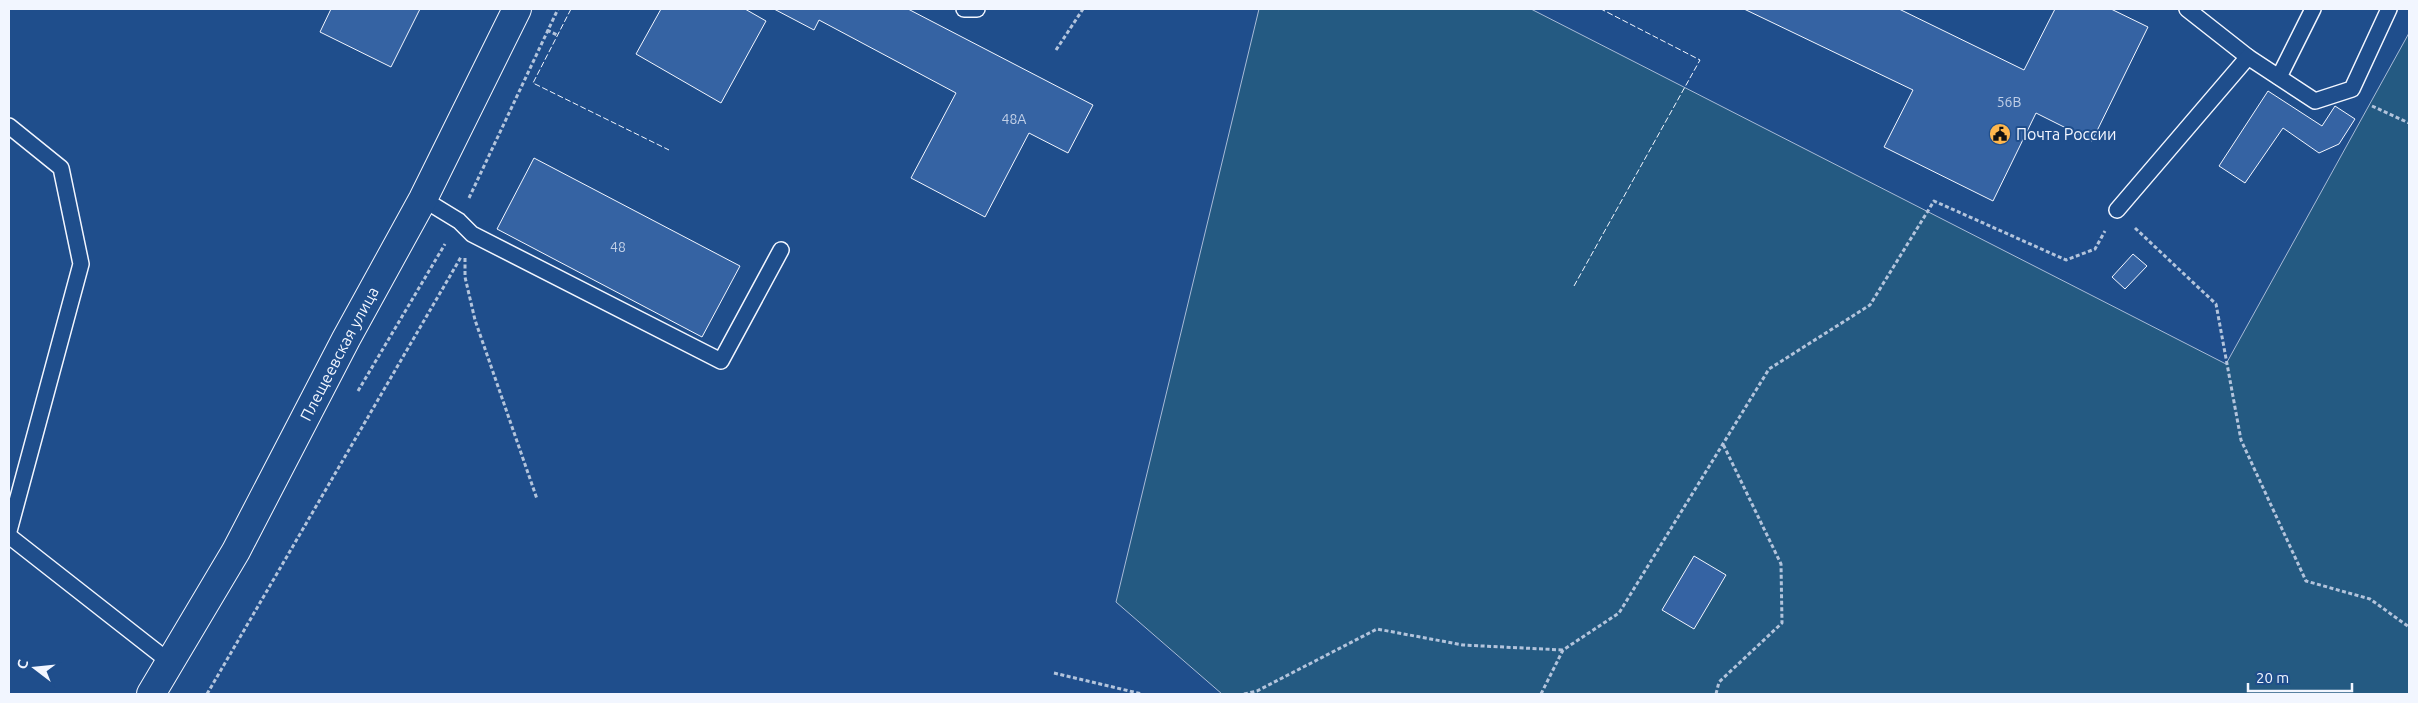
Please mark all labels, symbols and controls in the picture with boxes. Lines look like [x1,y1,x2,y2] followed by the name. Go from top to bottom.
[1997,94,2021,110] house number: 56В
[1002,111,1026,127] house number: 48А
[1988,122,2012,146] public building icon: Почта России
[2016,125,2116,143] place label: Почта России
[610,239,626,255] house number: 48
[296,284,382,424] street label: Плещеевская улица
[10,643,60,693] north arrow
[14,658,31,671] text: С
[2248,660,2352,692] scale bar
[2256,669,2289,686] text: 20 m

